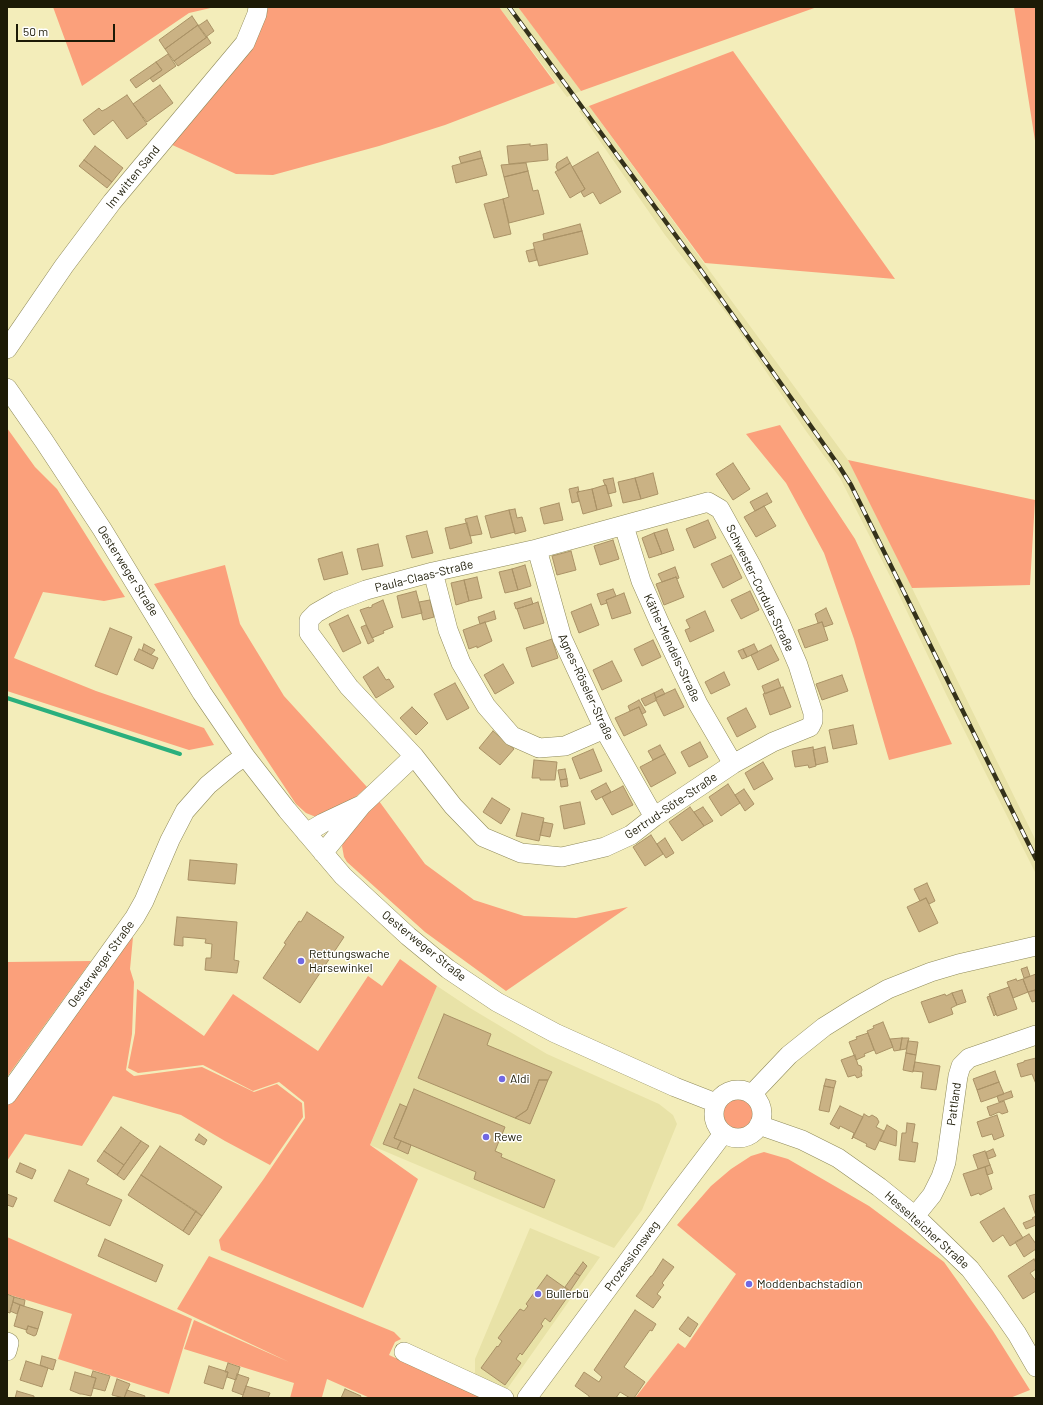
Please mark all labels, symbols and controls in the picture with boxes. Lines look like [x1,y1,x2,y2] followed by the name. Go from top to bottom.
[18,16,117,42] scale bar
[23,24,48,38] text: 50 m
[103,143,163,211] street label: Im witten Sand
[723,522,797,654] street label: Schwester-Cordula-Straße
[94,523,162,619] street label: Oesterweger Straße
[373,557,475,595] street label: Paula-Claas-Straße
[641,592,703,704] street label: Käthe-Mendels-Straße
[555,632,617,742] street label: Agnes-Röseler-Straße
[622,770,720,842] street label: Gertrud-Söte-Straße
[379,908,469,984] street label: Oesterweger Straße
[65,918,137,1010] street label: Oesterweger Straße
[309,947,390,975] place label: Rettungswache Harsewinkel
[296,956,306,966] marker: Rettungswache Harsewinkel
[510,1072,530,1086] place label: Aldi
[497,1074,507,1084] marker: Aldi
[944,1081,964,1127] street label: Pattland
[494,1130,522,1144] place label: Rewe
[481,1132,491,1142] marker: Rewe
[882,1188,972,1272] street label: Hesselteicher Straße
[602,1218,662,1294] street label: Prozessionsweg
[757,1277,862,1291] place label: Moddenbachstadion
[744,1279,754,1289] marker: Moddenbachstadion
[546,1287,589,1301] place label: Bullerbü
[533,1289,543,1299] marker: Bullerbü

